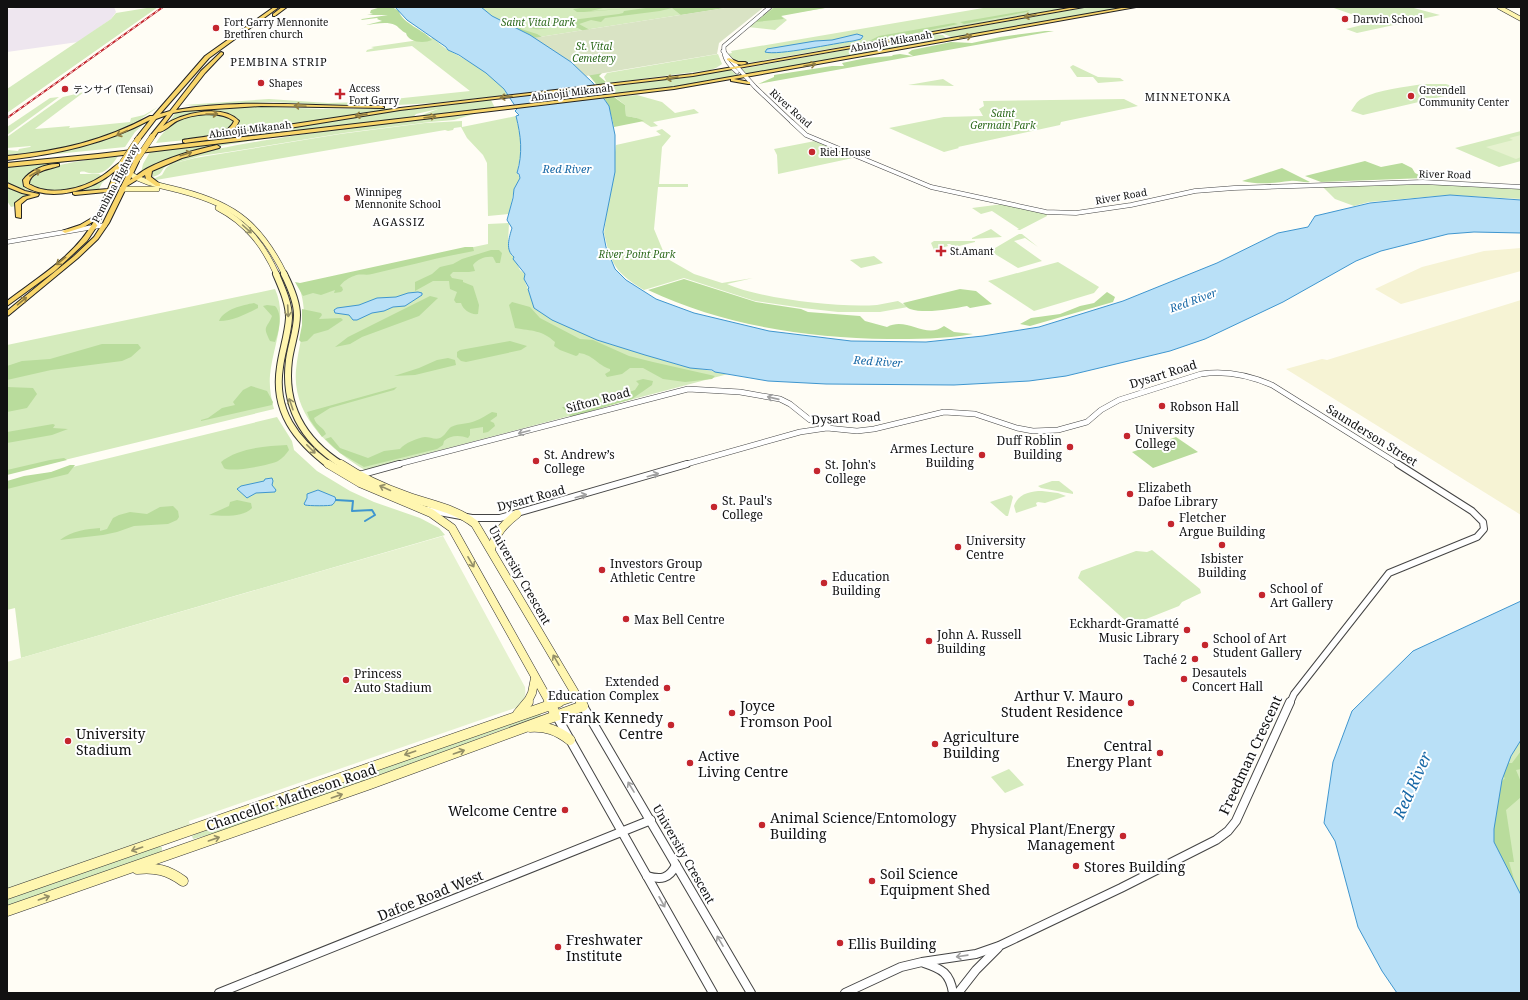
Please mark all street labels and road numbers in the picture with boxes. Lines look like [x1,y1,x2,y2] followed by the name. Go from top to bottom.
[849,27,934,55] street label: Abinojii Mikanah
[530,80,615,104] street label: Abinojii Mikanah
[767,85,815,131] street label: River Road
[208,117,293,141] street label: Abinojii Mikanah
[88,141,142,225] street label: Pembina Highway
[1419,167,1471,181] street label: River Road
[1094,185,1148,207] street label: River Road
[1127,356,1199,392] street label: Dysart Road
[564,383,633,417] street label: Sifton Road
[1323,400,1421,470] street label: Saunderson Street
[811,408,882,428] street label: Dysart Road
[495,481,567,515] street label: Dysart Road
[485,522,555,628] street label: University Crescent
[1214,692,1286,818] street label: Freedman Crescent
[203,759,379,835] street label: Chancellor Matheson Road
[649,801,719,907] street label: University Crescent
[374,865,486,925] street label: Dafoe Road West

